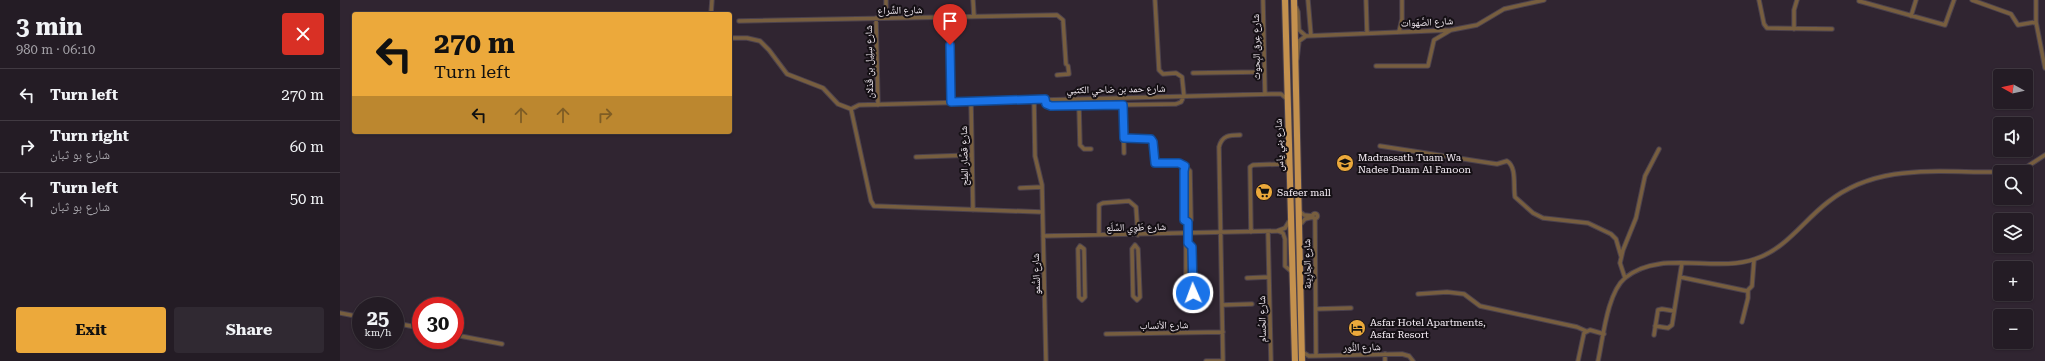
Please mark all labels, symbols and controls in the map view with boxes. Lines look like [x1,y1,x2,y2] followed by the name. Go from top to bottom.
[877,4,923,17] street label: شارع الشِّراع
[933,4,967,45] pin
[939,10,961,32] icon: arrive
[16,13,83,41] text: 3 min
[282,13,324,55] button: close
[1250,13,1264,80] street label: شارع عِرق البِحوث
[1401,15,1454,30] street label: شارع الصَّهَوات
[863,25,876,99] street label: شارع سِلِيل بن قَذلان
[434,27,515,60] text: 270 m
[368,28,420,80] icon: left
[16,42,95,57] text: 980 m · 06:10
[434,61,510,82] text: Turn left
[1993,69,2033,109] north arrow
[1993,69,2033,349] map controls
[1066,83,1166,98] street label: شارع حمد بن ضاحي الكتبي
[16,84,38,106] icon: left
[50,86,118,104] text: Turn left
[281,86,324,104] text: 270 m
[468,104,490,126] icon: left
[510,104,532,126] icon: ahead
[552,104,574,126] icon: ahead
[594,104,616,126] icon: right
[1993,117,2033,157] button: sound
[1273,118,1288,172] street label: شارع بني ياس
[958,125,971,186] street label: شارع قصَّار المِلح
[50,127,129,145] text: Turn right
[16,136,38,158] icon: right
[290,138,324,156] text: 60 m
[50,147,110,162] text: شارع بو ثبان
[1358,152,1472,175] place label: Madrassath Tuam Wa Nadee Duam Al Fanoon
[1335,153,1355,173] school or university icon: Madrassath Tuam Wa Nadee Duam Al Fanoon
[1993,165,2033,205] button: search
[50,179,118,197] text: Turn left
[1254,182,1274,202] supermarket icon: Safeer mall
[1277,187,1331,198] place label: Safeer mall
[16,188,38,210] icon: left
[290,190,324,208] text: 50 m
[50,199,110,214] text: شارع بو ثبان
[1993,213,2033,253] button: layers
[1106,221,1166,236] street label: شارع طَوِي السِّلَع
[1301,238,1315,289] street label: شارع الجارِينة
[1030,253,1043,295] street label: شارع السُّمو
[1993,261,2033,301] button: +
[1172,272,1214,314] position arrow
[1256,295,1270,342] street label: شارع الحُسام
[412,297,464,349] speed limit sign: 30
[367,306,389,330] text: 25
[16,307,166,353] button: Exit
[174,307,324,353] button: Share
[1993,309,2033,349] button: −
[1370,317,1486,340] place label: Asfar Hotel Apartments, Asfar Resort
[1347,318,1367,338] hotel icon: Asfar Hotel Apartments, Asfar Resort
[1140,319,1189,332] street label: شارع الأنساب
[365,327,391,338] text: km/h
[1342,341,1381,354] street label: شارع النُّور

